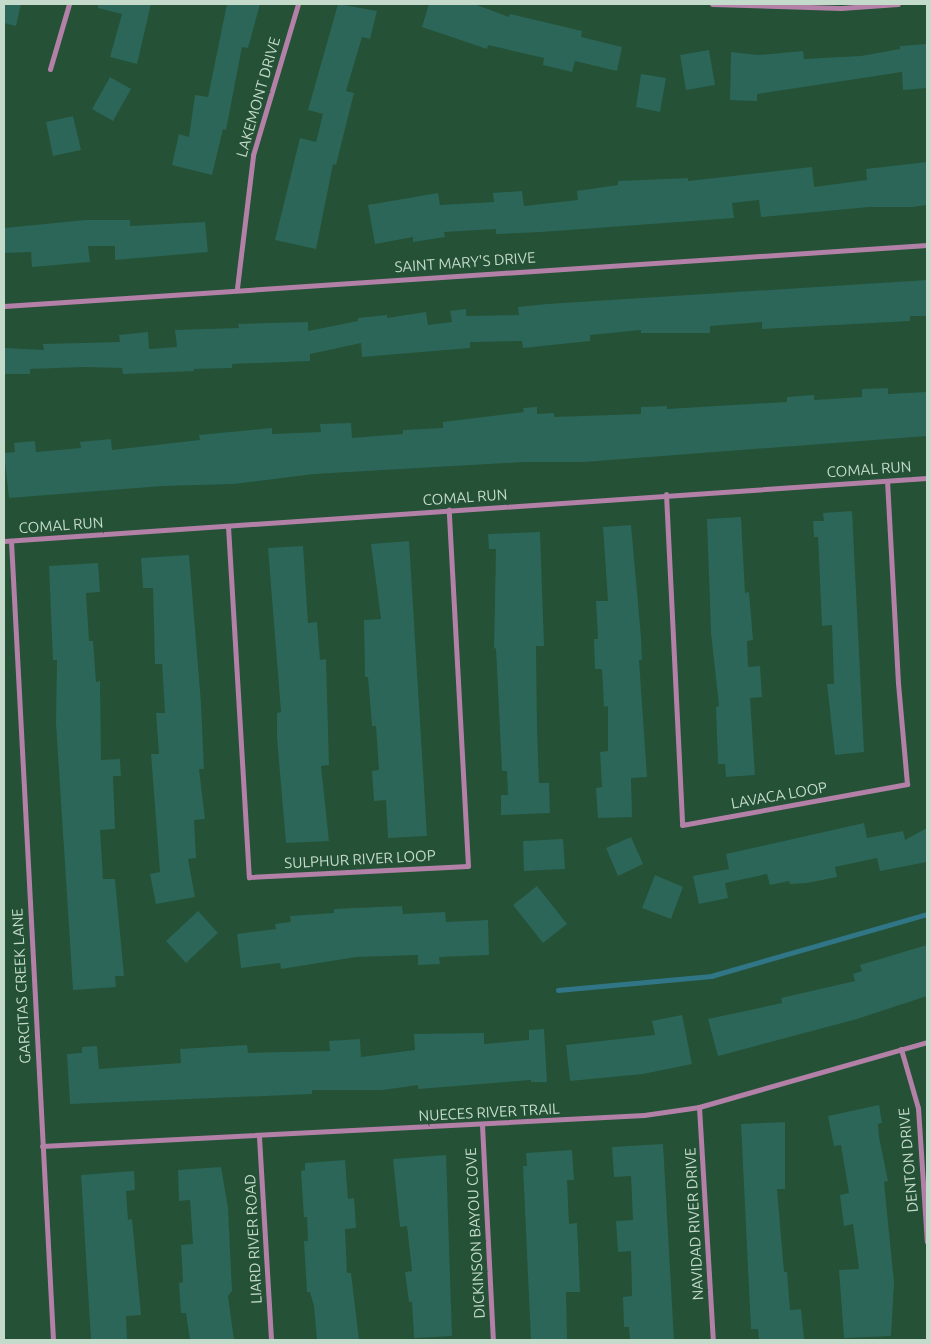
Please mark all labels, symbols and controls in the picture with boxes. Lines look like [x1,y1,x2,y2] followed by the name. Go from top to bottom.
[232,35,284,159] street label: LAKEMONT DRIVE
[394,248,536,276] street label: SAINT MARY'S DRIVE
[826,457,912,481] street label: COMAL RUN
[422,485,508,509] street label: COMAL RUN
[18,513,104,537] street label: COMAL RUN
[729,778,829,812] street label: LAVACA LOOP
[284,846,436,872] street label: SULPHUR RIVER LOOP
[8,908,34,1064] street label: GARCITAS CREEK LANE
[418,1099,560,1125] street label: NUECES RIVER TRAIL
[894,1107,922,1213] street label: DENTON DRIVE
[462,1147,488,1319] street label: DICKINSON BAYOU COVE
[681,1147,707,1301] street label: NAVIDAD RIVER DRIVE
[241,1174,265,1304] street label: LIARD RIVER ROAD

